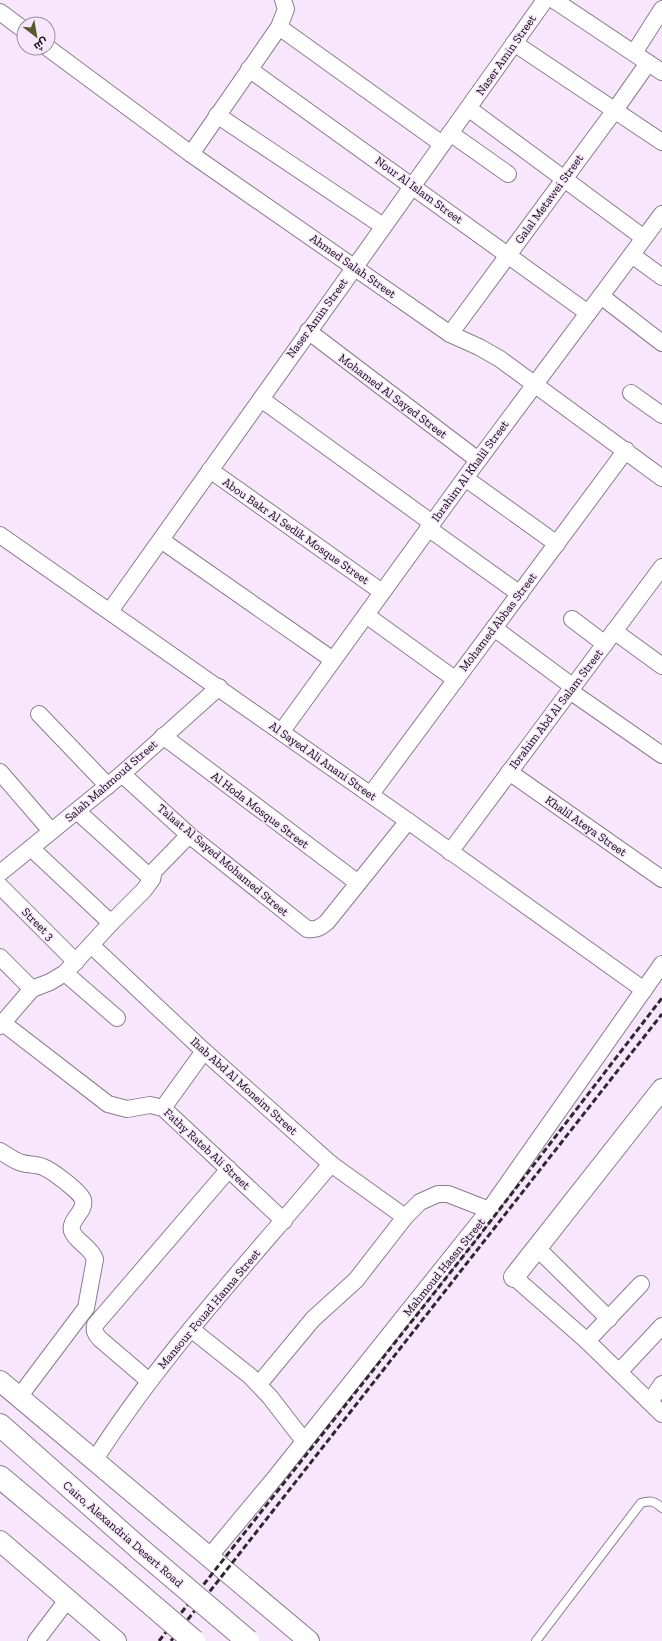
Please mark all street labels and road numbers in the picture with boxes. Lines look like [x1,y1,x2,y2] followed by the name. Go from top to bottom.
[473,12,539,98] street label: Naser Amin Street
[512,151,587,247] street label: Galal Metawei Street
[372,153,466,227] street label: Nour Al Islam Street
[307,231,399,301] street label: Ahmed Salah Street
[283,275,351,361] street label: Naser Amin Street
[336,351,450,442] street label: Mohamed Al Sayed Street
[429,417,512,524] street label: Ibrahim Al Khalil Street
[220,475,372,587] street label: Abou Bakr Al Sedik Mosque Street
[456,569,540,674] street label: Mohamed Abbas Street
[506,646,606,772] street label: Ibrahim Abd Al Salam Street
[267,719,380,804] street label: Al Sayed Ali Anani Street
[62,737,160,825] street label: Salah Mahmoud Street
[208,769,312,852] street label: Al Hoda Mosque Street
[543,793,630,860] street label: Khalil Ateya Street
[155,801,292,919] street label: Talaat Al Sayed Mohamed Street
[19,905,57,943] street label: Street 3
[188,1034,301,1138] street label: Ihab Abd Al Moneim Street
[161,1106,253,1193] street label: Fathy Rateb Ali Street
[400,1215,488,1319] street label: Mahmoud Hassn Street
[155,1246,264,1372] street label: Mansour Fouad Hanna Street
[60,1478,186,1590] street label: Cairo, Alexandria Desert Road

